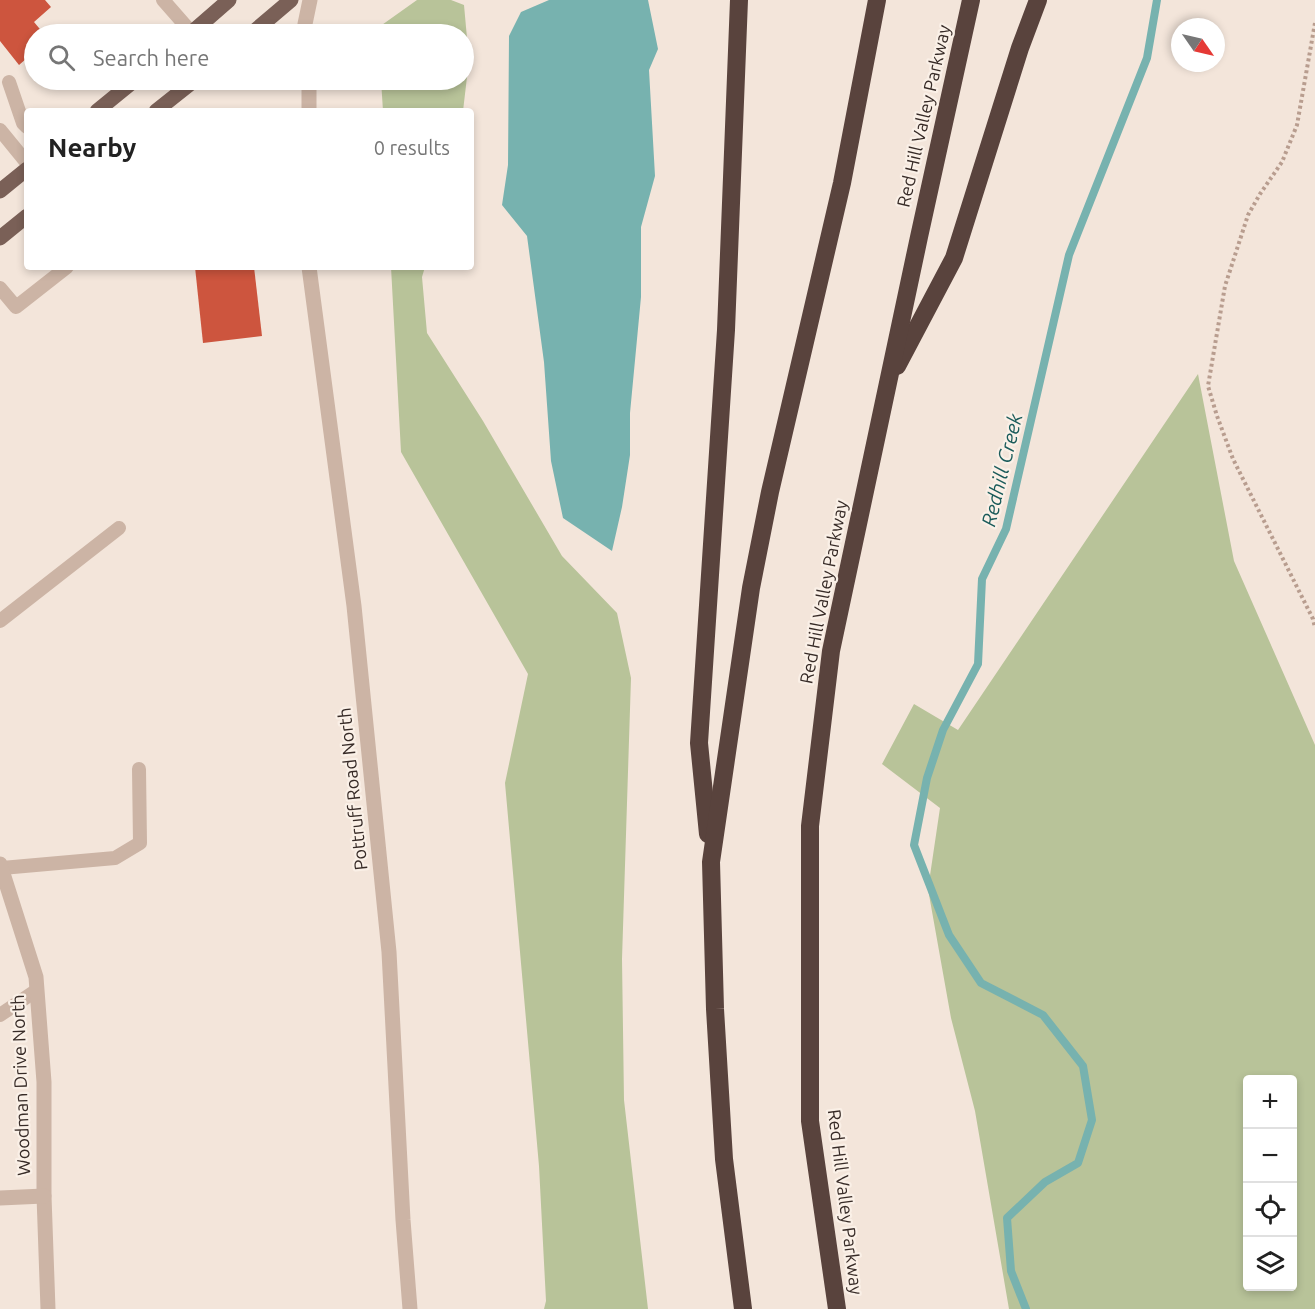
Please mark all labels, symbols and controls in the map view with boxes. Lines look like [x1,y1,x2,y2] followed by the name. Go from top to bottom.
[1171,18,1225,72] north arrow
[892,22,954,209] street label: Red Hill Valley Parkway
[24,24,474,90] search box
[45,41,78,74] icon: search
[93,45,209,70] text: Search here
[48,133,136,162] text: Nearby
[374,136,450,159] text: 0 results
[976,410,1027,529] water label: Redhill Creek
[795,498,851,685] street label: Red Hill Valley Parkway
[334,707,370,871] street label: Pottruff Road North
[7,994,33,1176] street label: Woodman Drive North
[1243,1075,1297,1291] map controls
[1243,1075,1297,1129] button: +
[825,1108,867,1296] street label: Red Hill Valley Parkway
[1243,1129,1297,1183] button: −
[1243,1183,1297,1237] button: locate
[1243,1237,1297,1291] button: layers

